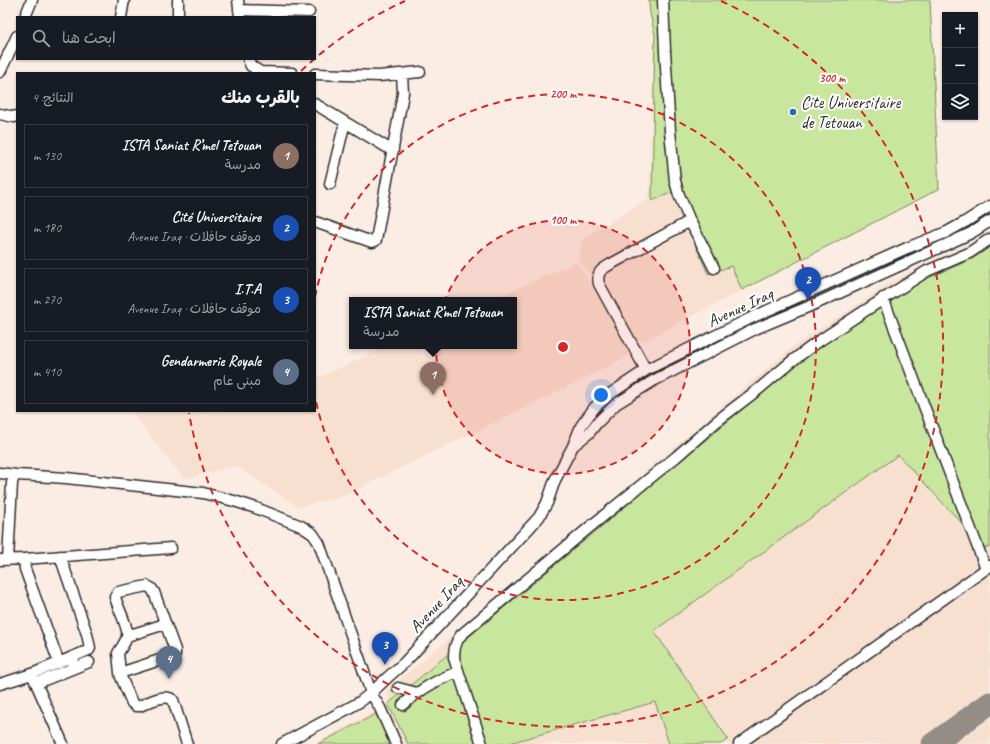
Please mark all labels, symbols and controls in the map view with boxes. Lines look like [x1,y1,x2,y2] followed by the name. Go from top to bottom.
[942,12,978,120] map controls
[942,12,978,48] button: +
[16,16,316,60] search box
[30,27,52,49] icon: search
[62,29,116,48] text: ابحث هنا
[942,48,978,84] button: −
[819,70,846,86] text: 300 m
[942,84,978,120] button: layers
[550,86,577,102] text: 200 m
[221,87,300,108] text: بالقرب منك
[32,90,74,106] text: النتائج: 4
[801,92,902,133] place label: Cite Universitaire de Tetouan
[788,107,798,117] marker: Cite Universitaire de Tetouan
[122,136,261,155] text: ISTA Saniat R’mel Tetouan
[33,148,61,164] text: 130 m
[283,148,289,164] text: 1
[225,157,261,173] text: مدرسة
[172,208,261,227] text: Cité Universitaire
[550,212,577,228] text: 100 m
[33,220,61,236] text: 180 m
[283,220,289,236] text: 2
[128,229,261,245] text: موقف حافلات · Avenue Iraq
[795,267,821,300] pin: 2
[234,280,261,299] text: I.T.A
[704,282,778,332] street label: Avenue Iraq
[33,292,61,308] text: 270 m
[283,292,289,308] text: 3
[349,297,517,349] popup
[128,301,261,317] text: موقف حافلات · Avenue Iraq
[363,303,503,322] text: ISTA Saniat R’mel Tetouan
[363,324,400,340] text: مدرسة
[556,340,570,354] centre of rings
[161,352,261,371] text: Gendarmerie Royale
[420,362,446,395] pin: 1
[33,364,61,380] text: 410 m
[283,364,289,380] text: 4
[213,373,261,389] text: مبنى عام
[591,385,611,405] your location
[405,570,469,637] street label: Avenue Iraq
[372,632,398,665] pin: 3
[156,646,182,679] pin: 4

